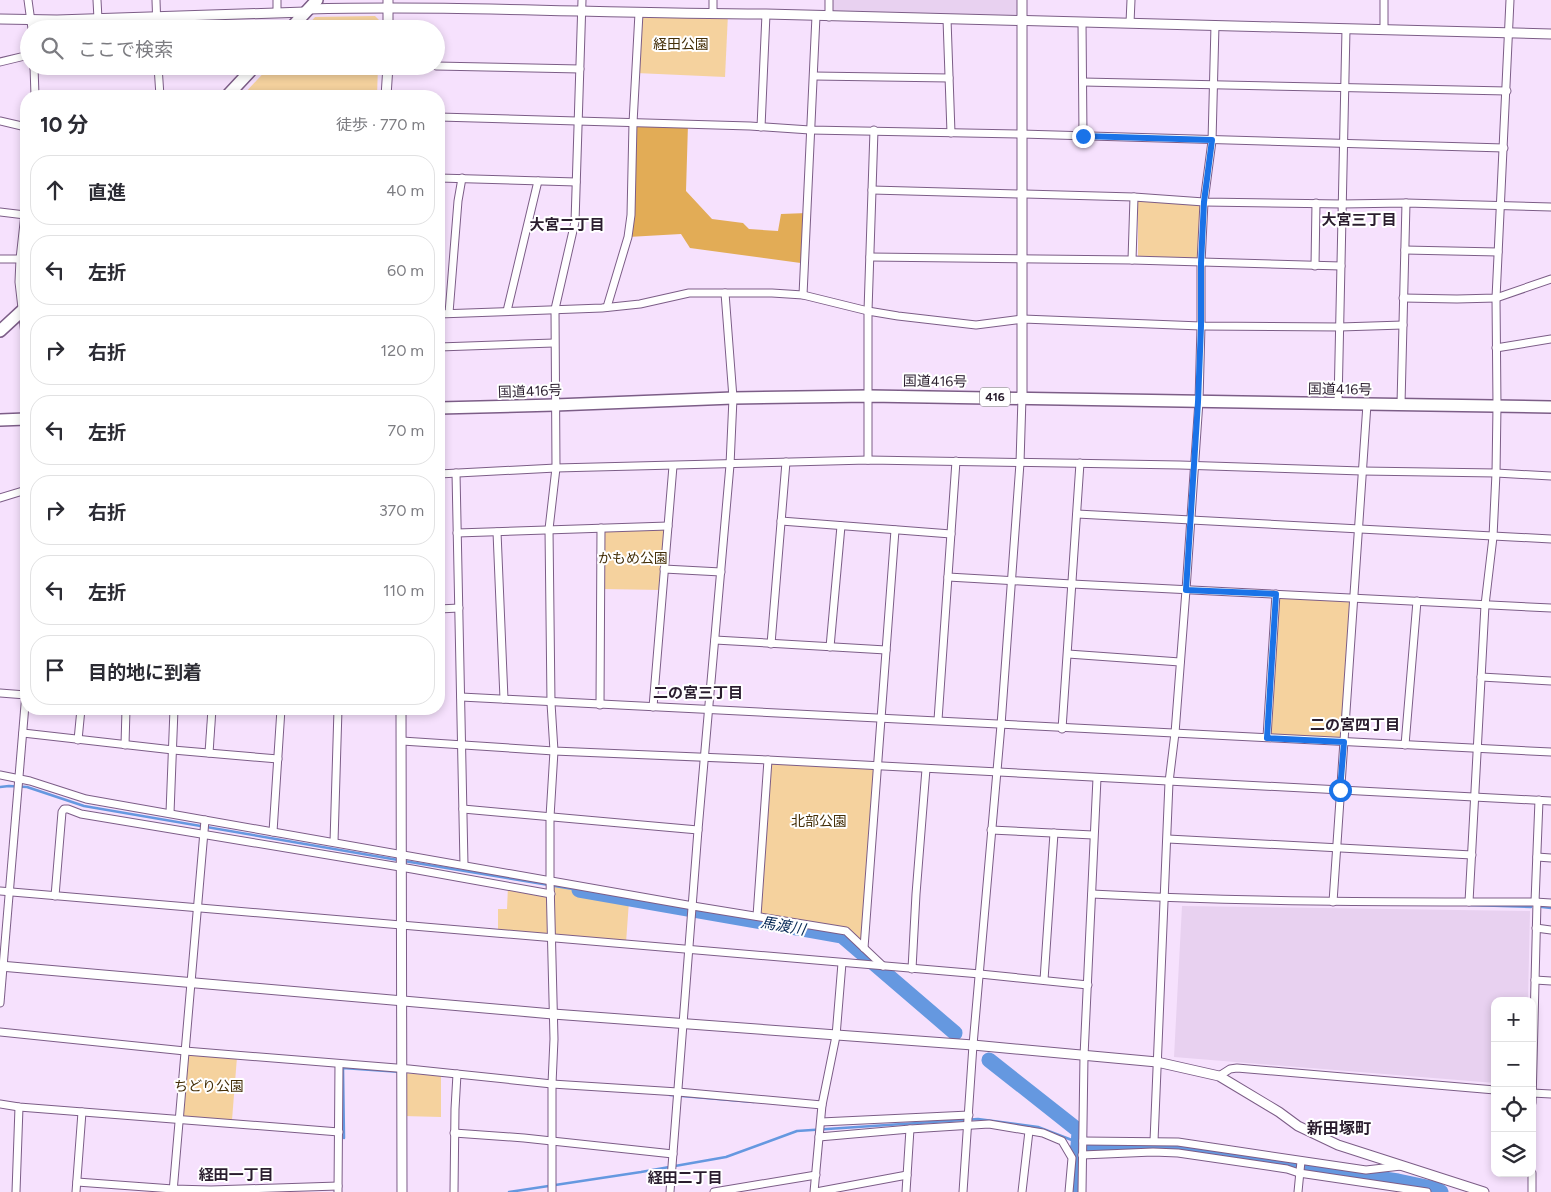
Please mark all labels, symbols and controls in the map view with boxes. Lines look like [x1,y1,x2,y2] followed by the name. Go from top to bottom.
[20,20,445,75] search box
[38,34,66,62] icon: search
[653,36,709,53] park label: 経田公園
[78,38,173,61] text: ここで検索
[40,112,88,137] text: 10 分
[336,115,425,134] text: 徒歩 · 770 m
[1072,125,1095,148] route end
[41,176,69,204] icon: ahead
[88,181,126,204] text: 直進
[386,181,424,200] text: 40 m
[1321,211,1397,229] district label: 大宮三丁目
[529,216,605,234] district label: 大宮二丁目
[41,256,69,284] icon: left
[88,261,126,284] text: 左折
[387,261,424,280] text: 60 m
[41,336,69,364] icon: right
[88,341,126,364] text: 右折
[381,341,424,360] text: 120 m
[903,372,967,391] street label: 国道416号
[1308,380,1372,399] street label: 国道416号
[498,382,562,401] street label: 国道416号
[980,388,1010,407] road number: 416
[41,416,69,444] icon: left
[88,421,126,444] text: 左折
[388,421,424,440] text: 70 m
[41,496,69,524] icon: right
[88,501,126,524] text: 右折
[379,501,424,520] text: 370 m
[598,550,668,567] park label: かもめ公園
[41,576,69,604] icon: left
[88,581,126,604] text: 左折
[383,581,424,600] text: 110 m
[41,656,69,684] icon: arrive
[88,661,202,684] text: 目的地に到着
[653,684,743,702] district label: 二の宮三丁目
[1310,716,1400,734] district label: 二の宮四丁目
[1329,779,1352,802] route start
[791,813,847,830] park label: 北部公園
[759,913,809,939] water label: 馬渡川
[1491,997,1536,1177] map controls
[1491,997,1536,1042] button: +
[1491,1042,1536,1087] button: −
[174,1078,244,1095] park label: ちどり公園
[1491,1087,1536,1132] button: locate
[1307,1119,1371,1138] district label: 新田塚町
[1491,1132,1536,1177] button: layers
[198,1166,274,1184] district label: 経田一丁目
[647,1169,723,1187] district label: 経田二丁目

